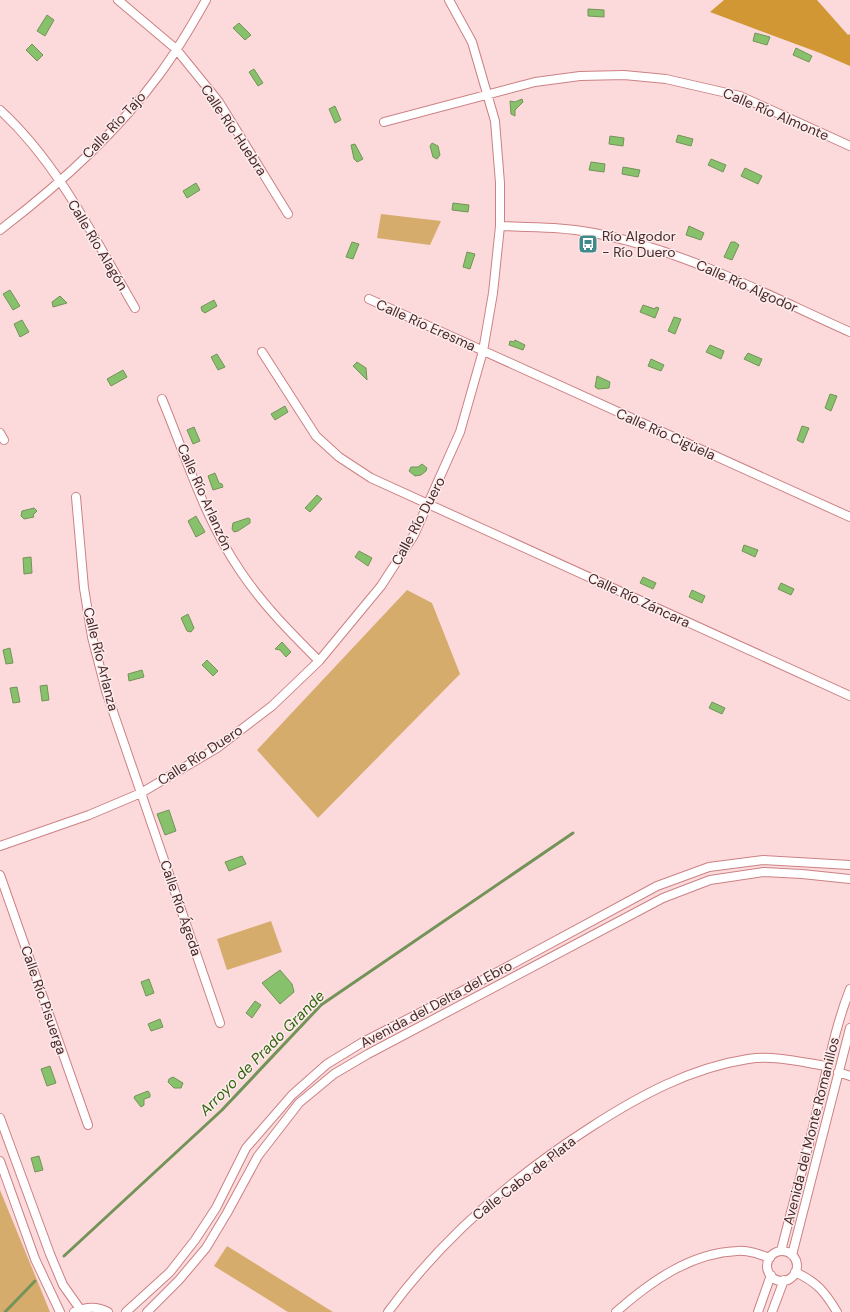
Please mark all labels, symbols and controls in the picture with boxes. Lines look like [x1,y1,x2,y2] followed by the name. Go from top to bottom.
[197,81,271,179] street label: Calle Río Huebra
[720,84,832,144] street label: Calle Río Almonte
[78,88,150,162] street label: Calle Río Tajo
[64,196,132,294] street label: Calle Río Alagón
[602,227,676,261] place label: Río Algodor - Río Duero
[577,233,599,255] bus stop icon: Río Algodor - Río Duero
[693,255,801,317] street label: Calle Río Algodor
[373,295,479,355] street label: Calle Río Eresma
[613,404,719,464] street label: Calle Río Cigüela
[173,441,237,553] street label: Calle Río Arlanzón
[387,474,449,568] street label: Calle Río Duero
[585,568,693,632] street label: Calle Río Záncara
[79,605,123,713] street label: Calle Río Arlanza
[154,721,246,789] street label: Calle Río Duero
[156,858,206,958] street label: Calle Río Ágeda
[17,943,71,1057] street label: Calle Río Pisuerga
[357,956,515,1052] street label: Avenida del Delta del Ebro
[194,986,329,1121] water label: Arroyo de Prado Grande
[779,1035,843,1227] street label: Avenida del Monte Romanillos
[469,1132,579,1224] street label: Calle Cabo de Plata

